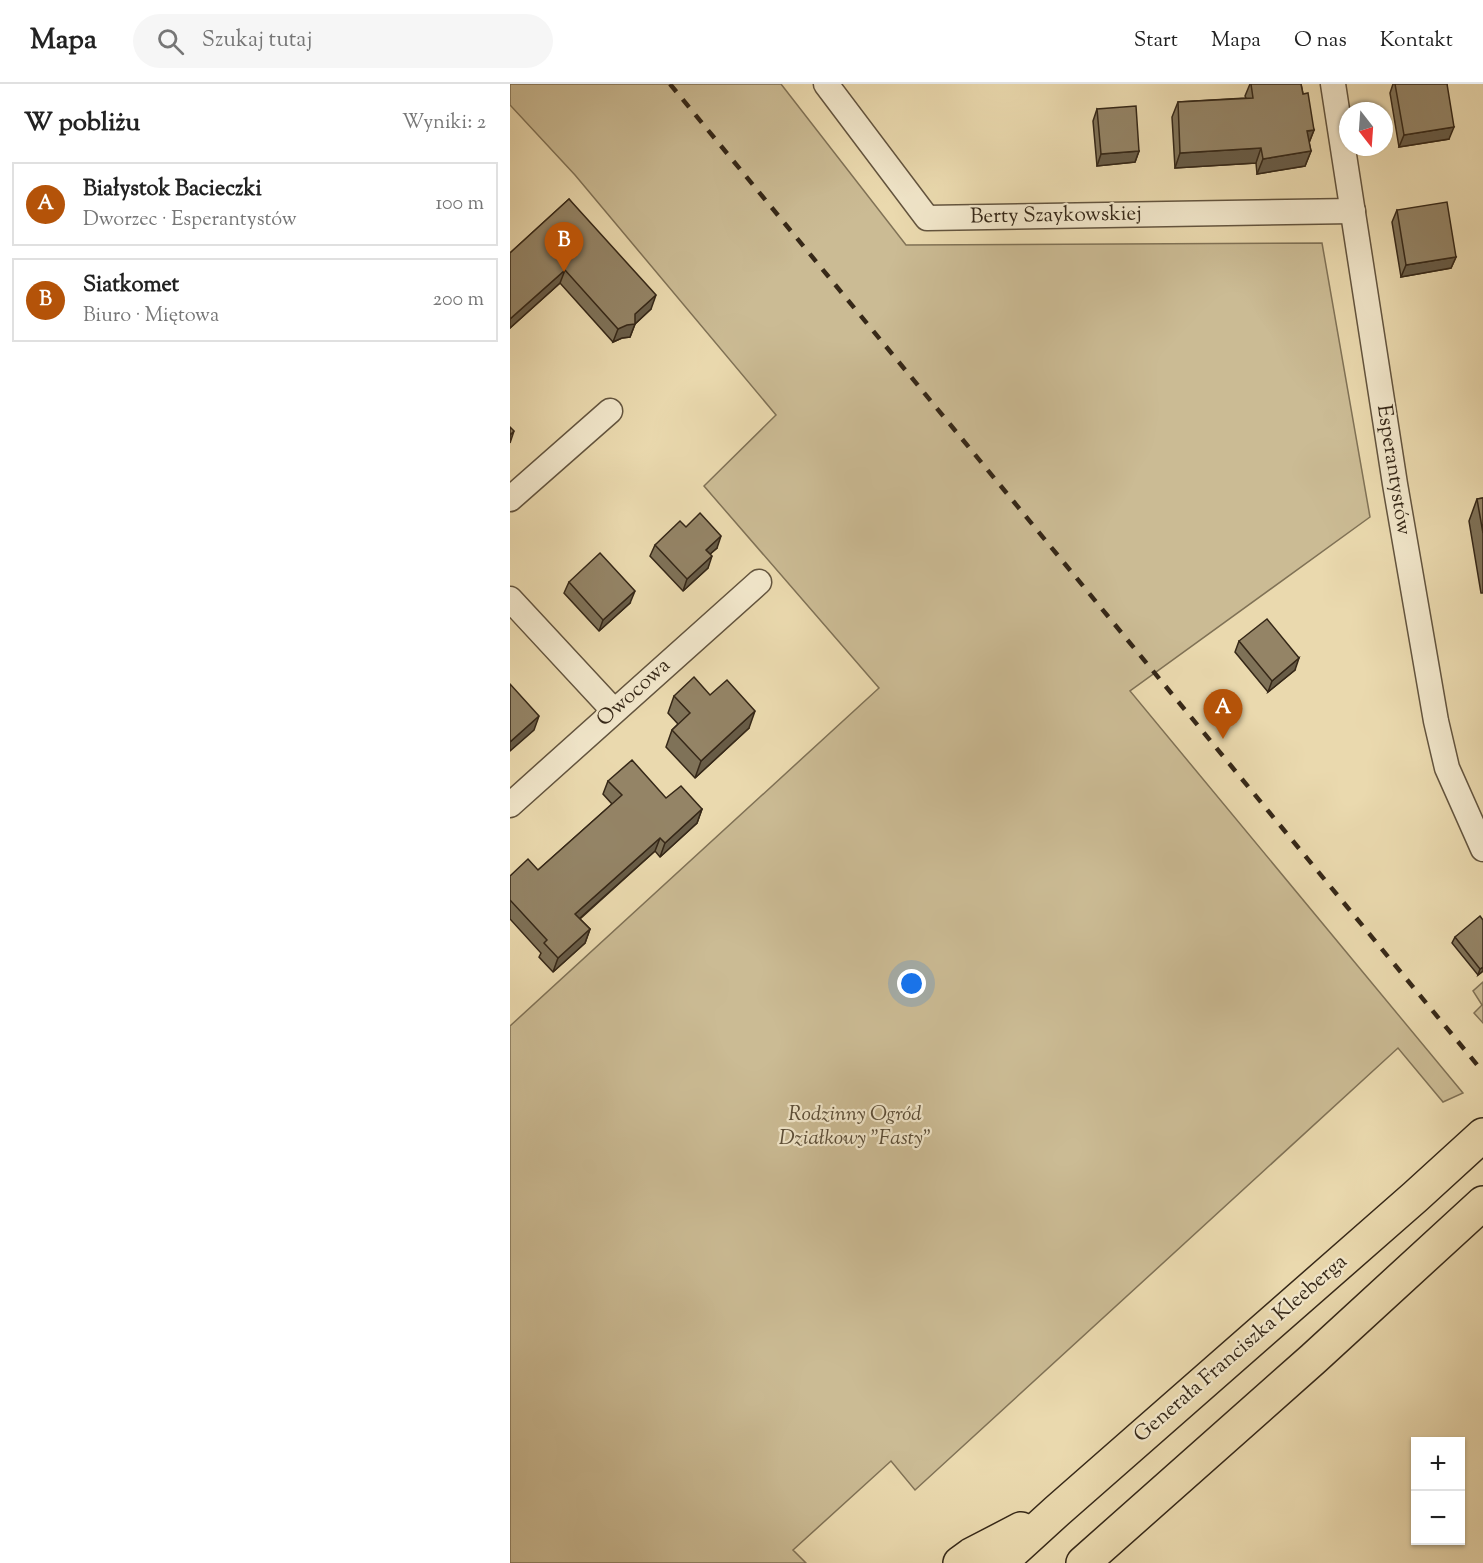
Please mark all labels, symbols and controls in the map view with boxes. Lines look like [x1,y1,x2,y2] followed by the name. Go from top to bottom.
[133,14,553,68] search box
[30,21,97,61] text: Mapa
[154,25,187,58] icon: search
[202,25,312,57] text: Szukaj tutaj
[1134,26,1178,56] text: Start
[1211,26,1261,56] text: Mapa
[1294,26,1347,56] text: O nas
[1380,26,1453,56] text: Kontakt
[1339,102,1393,156] north arrow
[24,105,140,142] text: W pobliżu
[402,109,486,138] text: Wyniki: 2
[83,174,262,206] text: Białystok Bacieczki
[37,190,54,219] text: A
[435,190,484,219] text: 100 m
[970,200,1142,232] street label: Berty Szaykowskiej
[83,206,297,235] text: Dworzec · Esperantystów
[544,222,584,272] pin: B
[83,270,179,302] text: Siatkomet
[39,286,52,315] text: B
[433,286,484,315] text: 200 m
[83,302,219,331] text: Biuro · Miętowa
[1368,403,1418,538] street label: Esperantystów
[590,651,678,734] street label: Owocowa
[1204,690,1242,739] pin: A
[897,969,926,998] your location
[779,1100,931,1154] park label: Rodzinny Ogród Działkowy "Fasty"
[1128,1248,1355,1450] street label: Generała Franciszka Kleeberga
[1411,1437,1465,1545] map controls
[1411,1437,1465,1491] button: +
[1411,1491,1465,1545] button: −

